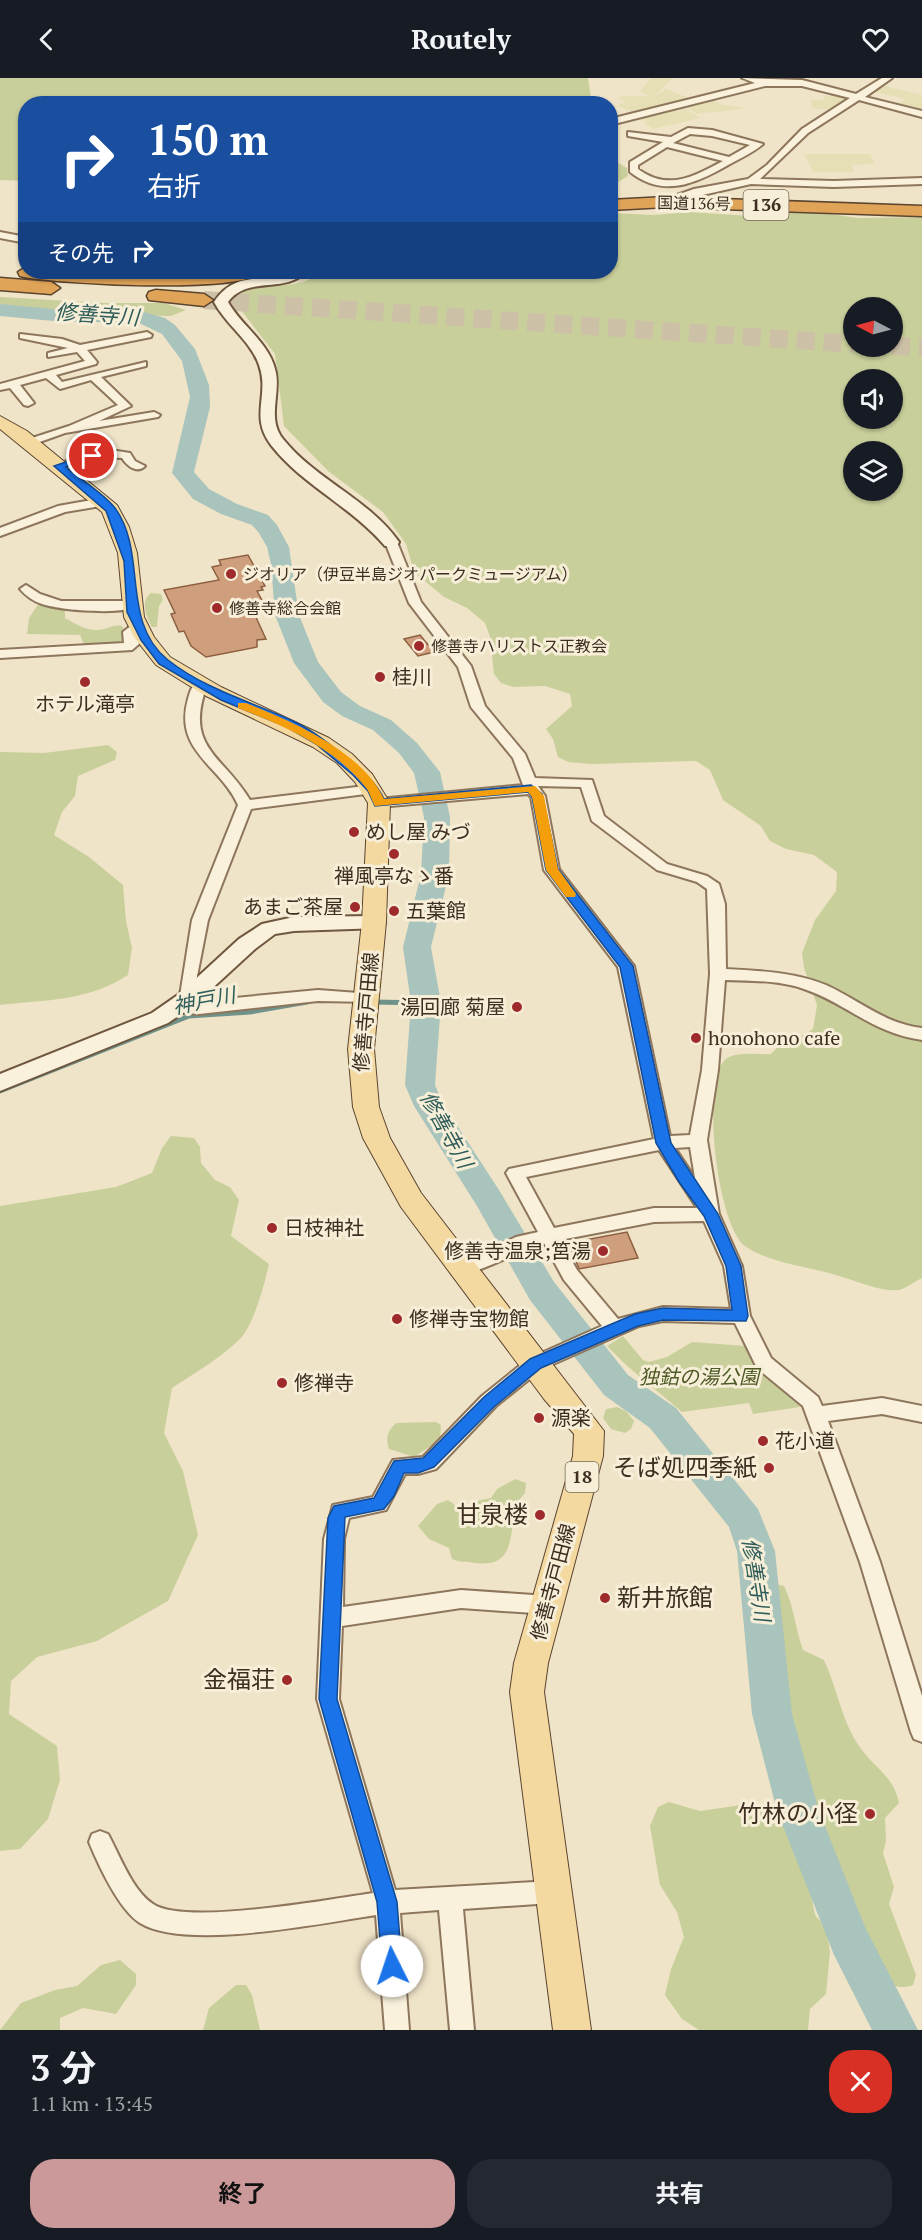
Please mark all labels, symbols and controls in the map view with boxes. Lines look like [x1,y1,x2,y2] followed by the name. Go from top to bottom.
[411,21,511,57] text: Routely
[30,23,63,56] icon: back
[859,23,892,56] icon: heart
[147,111,268,167] text: 150 m
[48,120,126,198] icon: right
[147,168,201,204] text: 右折
[744,190,789,220] road number: 136
[657,191,731,215] street label: 国道136号
[126,234,159,267] icon: right
[48,238,114,267] text: その先
[54,297,142,331] water label: 修善寺川
[843,297,903,357] north arrow
[843,297,903,501] map controls
[843,369,903,429] button: sound
[66,430,117,481] pin
[75,439,108,472] icon: arrive
[843,441,903,501] button: layers
[243,563,578,585] place label: ジオリア（伊豆半島ジオパークミュージアム）
[224,567,238,581] marker: ジオリア（伊豆半島ジオパークミュージアム）
[229,597,341,619] place label: 修善寺総合会館
[210,601,224,615] marker: 修善寺総合会館
[431,635,607,657] place label: 修善寺ハリストス正教会
[412,639,426,653] marker: 修善寺ハリストス正教会
[392,663,432,690] place label: 桂川
[373,670,387,684] marker: 桂川
[78,675,92,689] marker: ホテル滝亭
[35,690,135,717] place label: ホテル滝亭
[366,818,471,845] place label: めし屋 みづ
[347,825,361,839] marker: めし屋 みづ
[387,847,401,861] marker: 禅風亭なゝ番
[334,862,454,889] place label: 禅風亭なゝ番
[243,893,343,920] place label: あまご茶屋
[406,897,466,924] place label: 五葉館
[348,900,362,914] marker: あまご茶屋
[387,904,401,918] marker: 五葉館
[347,951,384,1073] street label: 修善寺戸田線
[170,980,239,1020] water label: 神戸川
[400,993,505,1020] place label: 湯回廊 菊屋
[510,1000,524,1014] marker: 湯回廊 菊屋
[708,1024,840,1051] place label: honohono cafe
[689,1031,703,1045] marker: honohono cafe
[414,1086,480,1175] water label: 修善寺川
[284,1214,364,1241] place label: 日枝神社
[265,1221,279,1235] marker: 日枝神社
[444,1237,591,1264] place label: 修善寺温泉;筥湯
[596,1244,610,1258] marker: 修善寺温泉;筥湯
[409,1305,529,1332] place label: 修禅寺宝物館
[390,1312,404,1326] marker: 修禅寺宝物館
[639,1363,762,1390] park label: 独鈷の湯公園
[294,1369,354,1396] place label: 修禅寺
[275,1376,289,1390] marker: 修禅寺
[551,1404,591,1431] place label: 源楽
[532,1411,546,1425] marker: 源楽
[775,1427,835,1454] place label: 花小道
[756,1434,770,1448] marker: 花小道
[613,1451,757,1483] place label: そば処四季紙
[762,1461,776,1475] marker: そば処四季紙
[566,1462,598,1492] road number: 18
[456,1498,528,1530] place label: 甘泉楼
[533,1508,547,1522] marker: 甘泉楼
[524,1520,581,1643] street label: 修善寺戸田線
[737,1536,778,1625] water label: 修善寺川
[617,1581,713,1613] place label: 新井旅館
[598,1591,612,1605] marker: 新井旅館
[203,1663,275,1695] place label: 金福荘
[280,1673,294,1687] marker: 金福荘
[738,1797,858,1829] place label: 竹林の小径
[863,1807,877,1821] marker: 竹林の小径
[360,1934,424,1998] position arrow
[30,2044,96,2091] text: 3 分
[829,2050,892,2113] button: close
[30,2090,153,2117] text: 1.1 km · 13:45
[30,2159,455,2228] button: 終了
[467,2159,892,2228] button: 共有

